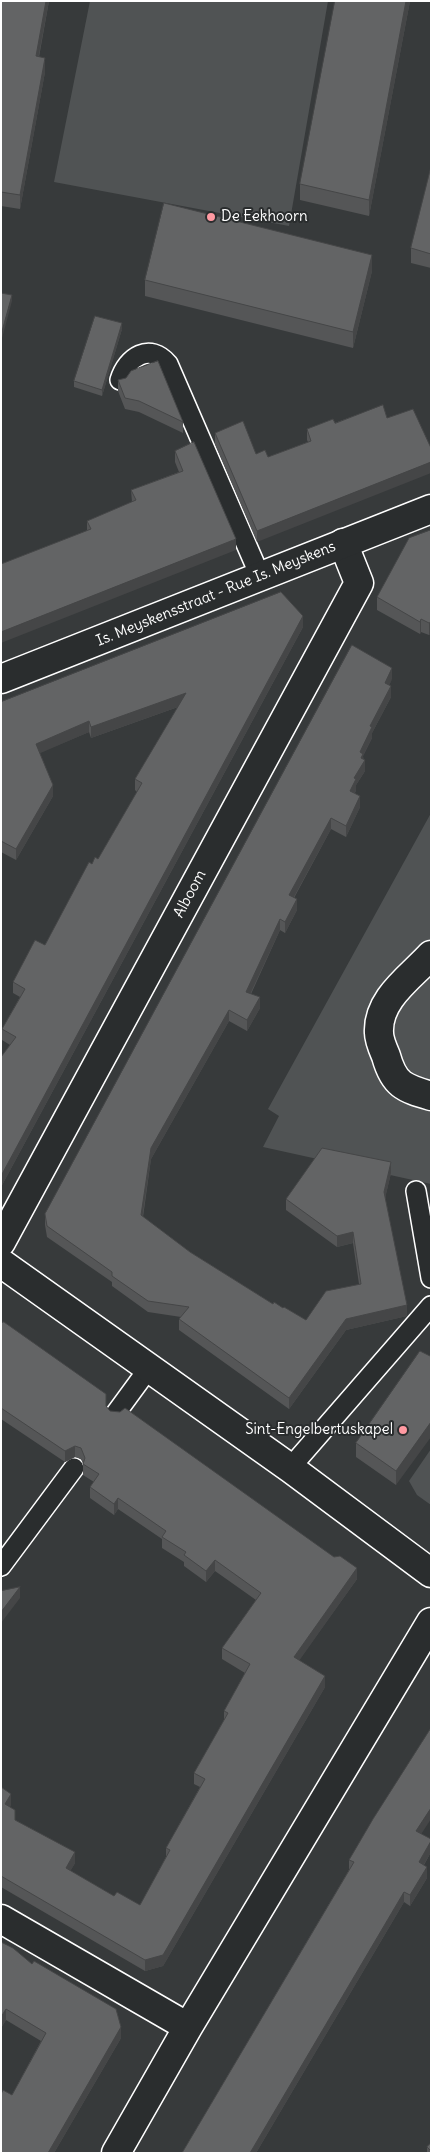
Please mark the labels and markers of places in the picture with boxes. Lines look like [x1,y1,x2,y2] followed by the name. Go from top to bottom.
[221,208,308,226] place label: De Eekhoorn
[205,211,217,223] marker: De Eekhoorn
[245,1421,393,1439] place label: Sint-Engelbertuskapel
[397,1424,409,1436] marker: Sint-Engelbertuskapel

